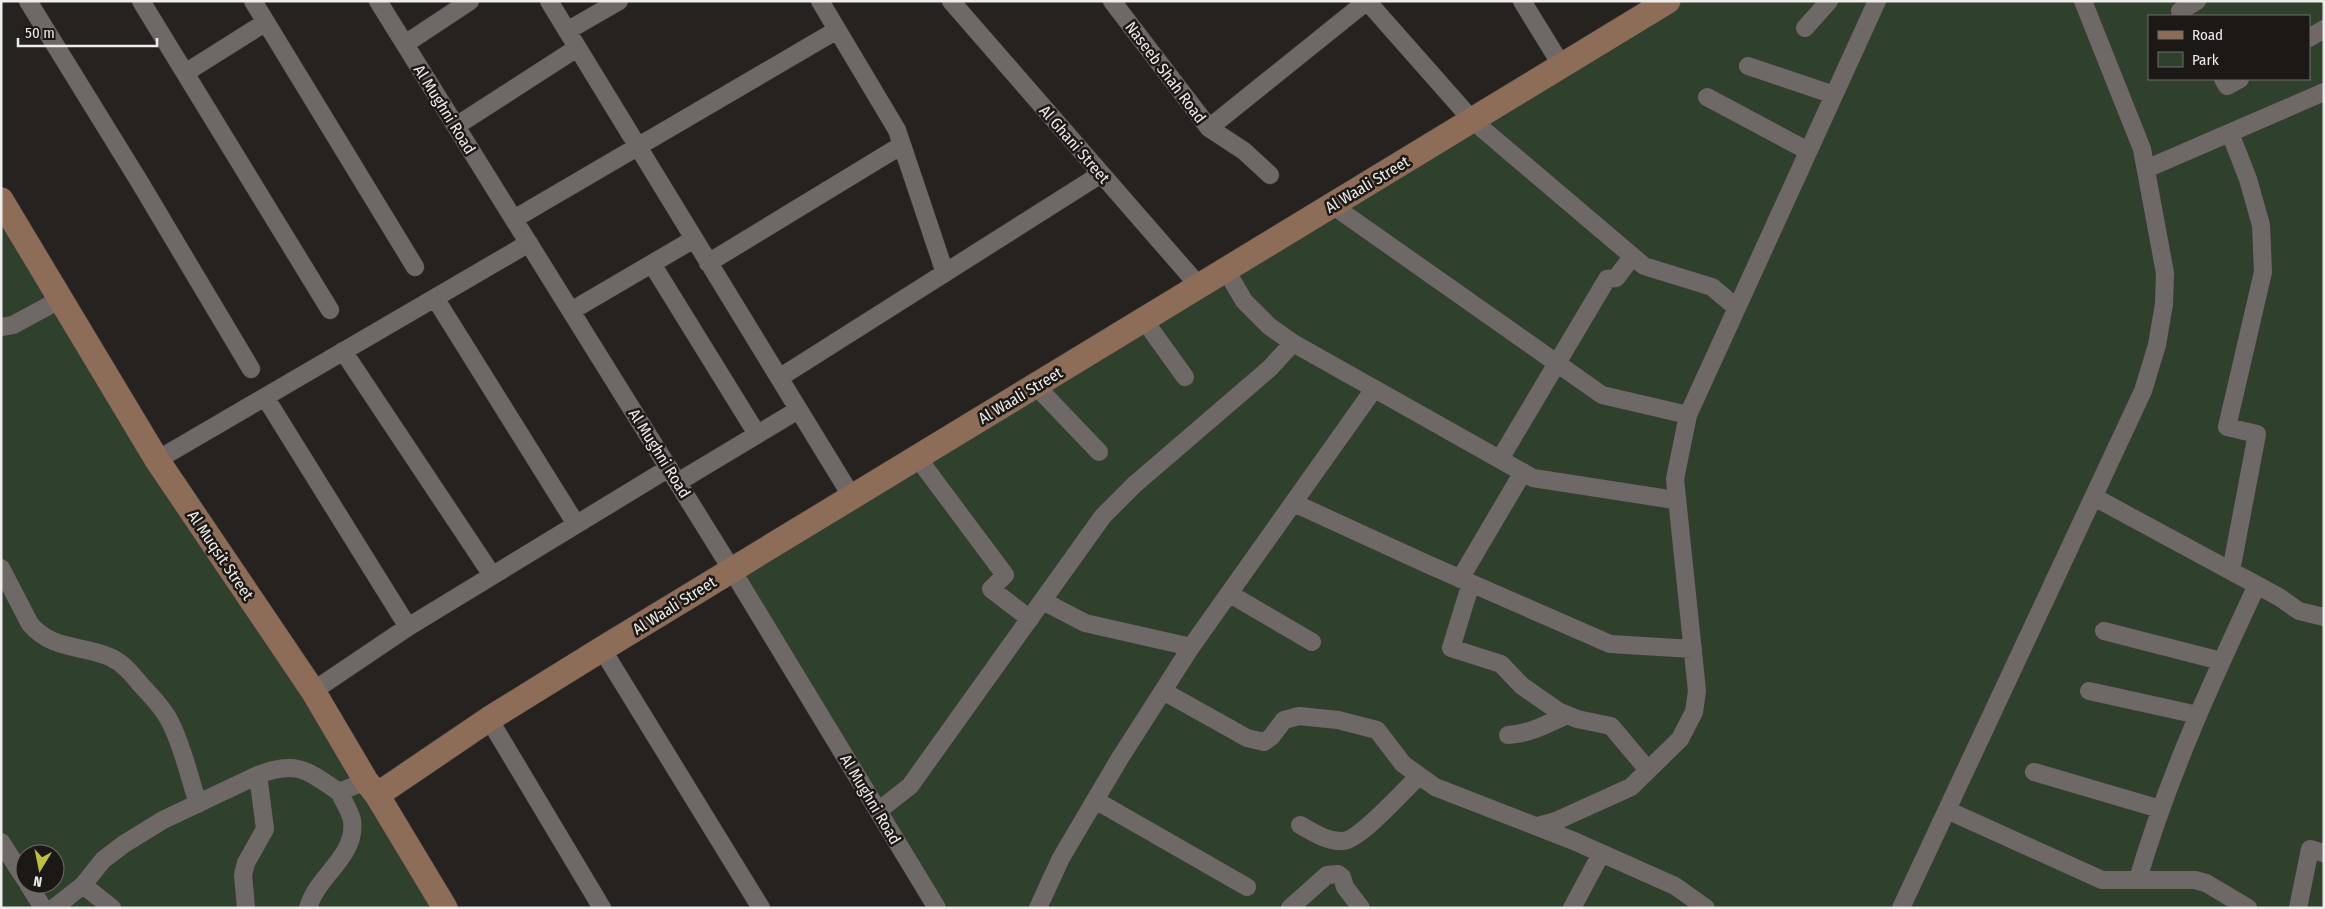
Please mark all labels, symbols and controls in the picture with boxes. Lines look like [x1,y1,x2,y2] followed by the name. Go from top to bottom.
[18,15,156,47] scale bar
[2148,15,2310,80] legend
[1121,18,1210,127] street label: Naseeb Shah Road
[25,24,55,42] text: 50 m
[2192,26,2223,44] text: Road
[2192,51,2219,69] text: Park
[410,61,480,157] street label: Al Mughni Road
[1035,101,1114,188] street label: Al Ghani Street
[1322,152,1413,217] street label: Al Waali Street
[975,363,1066,428] street label: Al Waali Street
[625,405,695,501] street label: Al Mughni Road
[184,507,258,604] street label: Al Muqsit Street
[629,572,720,639] street label: Al Waali Street
[836,751,905,848] street label: Al Mughni Road
[15,844,65,894] north arrow
[32,872,43,890] text: N

